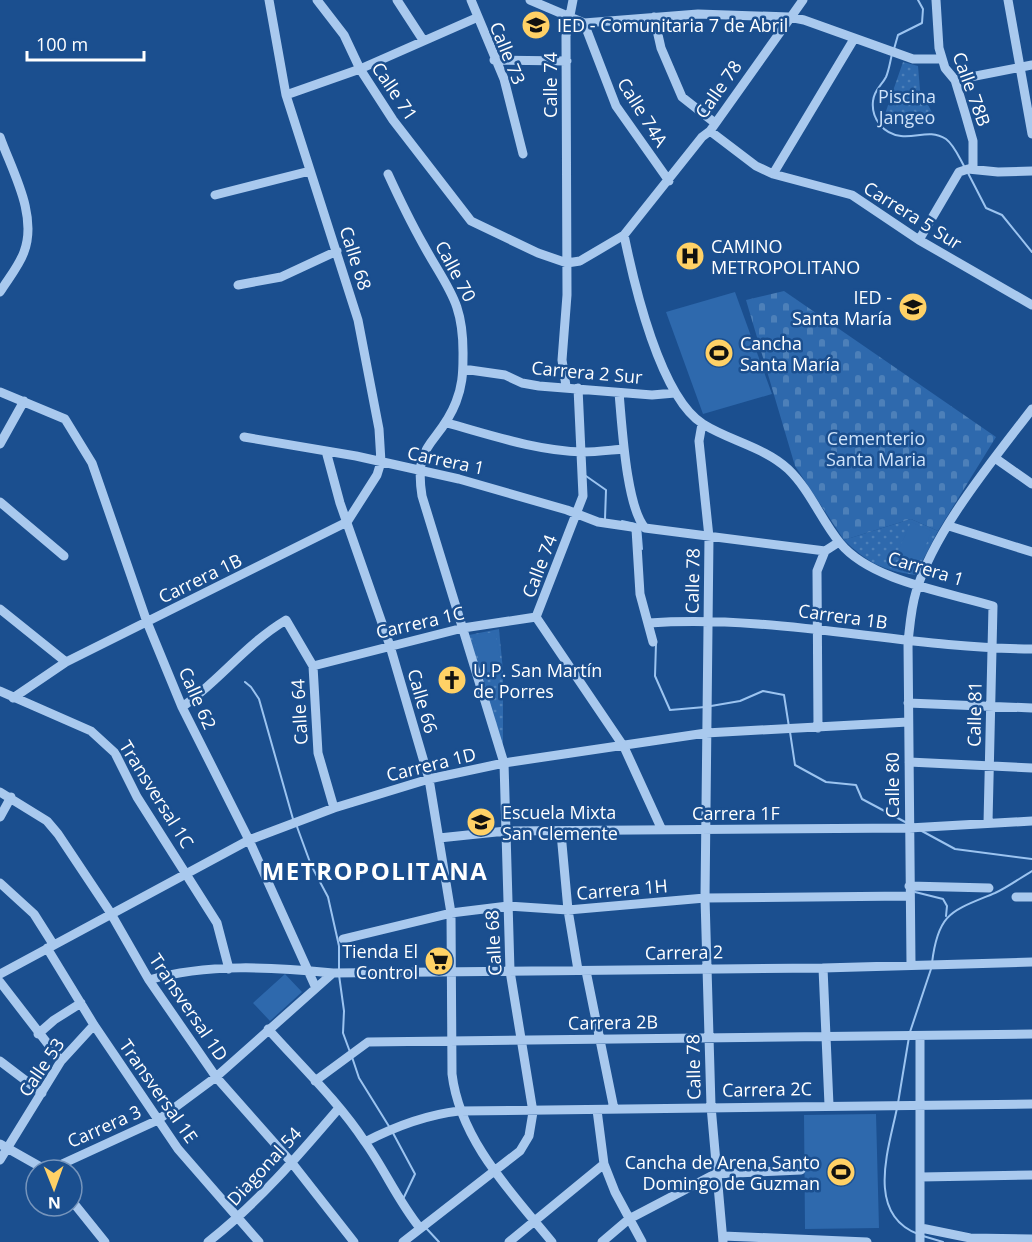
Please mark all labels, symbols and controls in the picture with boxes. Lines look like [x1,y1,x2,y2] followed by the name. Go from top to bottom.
[520,9,552,41] school or university icon: IED - Comunitaria 7 de Abril
[557,13,788,37] place label: IED - Comunitaria 7 de Abril
[485,18,531,88] street label: Calle 73
[27,24,144,62] scale bar
[36,32,88,56] text: 100 m
[947,49,997,129] street label: Calle 78B
[538,52,562,118] street label: Calle 74
[689,55,747,123] street label: Calle 78
[367,57,423,125] street label: Calle 71
[612,73,674,152] street label: Calle 74A
[877,84,936,129] park label: Piscina Jangeo
[859,175,967,255] street label: Carrera 5 Sur
[334,223,378,293] street label: Calle 68
[711,234,860,279] place label: CAMINO METROPOLITANO
[430,236,482,306] street label: Calle 70
[674,240,706,272] hospital icon: CAMINO METROPOLITANO
[792,285,892,330] place label: IED - Santa María
[897,291,929,323] school or university icon: IED - Santa María
[740,331,840,376] place label: Cancha Santa María
[703,337,735,369] sports icon: Cancha Santa María
[530,355,644,389] street label: Carrera 2 Sur
[826,426,926,471] park label: Cementerio Santa Maria
[405,440,487,480] street label: Carrera 1
[516,531,562,601] street label: Calle 74
[885,545,967,591] street label: Carrera 1
[154,547,246,609] street label: Carrera 1B
[679,548,705,614] street label: Calle 78
[797,598,889,634] street label: Carrera 1B
[374,600,466,644] street label: Carrera 1C
[473,658,602,703] place label: U.P. San Martín de Porres
[174,663,222,733] street label: Calle 62
[436,664,468,696] church icon: U.P. San Martín de Porres
[402,666,444,736] street label: Calle 66
[285,679,313,745] street label: Calle 64
[961,681,987,747] street label: Calle 81
[114,736,200,852] street label: Transversal 1C
[384,741,478,787] street label: Carrera 1D
[880,752,904,818] street label: Calle 80
[502,800,618,845] place label: Escuela Mixta San Clemente
[692,801,780,825] street label: Carrera 1F
[465,806,497,838] school or university icon: Escuela Mixta San Clemente
[262,854,488,887] district label: METROPOLITANA
[575,873,669,905] street label: Carrera 1H
[479,910,507,976] street label: Calle 68
[342,939,418,984] place label: Tienda El Control
[645,939,723,965] street label: Carrera 2
[423,945,455,977] supermarket icon: Tienda El Control
[144,949,234,1065] street label: Transversal 1D
[568,1009,658,1035] street label: Carrera 2B
[13,1033,69,1101] street label: Calle 53
[114,1034,204,1148] street label: Transversal 1E
[680,1034,706,1100] street label: Calle 78
[722,1076,812,1102] street label: Carrera 2C
[63,1099,145,1153] street label: Carrera 3
[221,1122,307,1210] street label: Diagonal 54
[625,1150,820,1195] place label: Cancha de Arena Santo Domingo de Guzman
[825,1156,857,1188] sports icon: Cancha de Arena Santo Domingo de Guzman
[24,1158,84,1218] north arrow
[48,1192,61,1214] text: N

